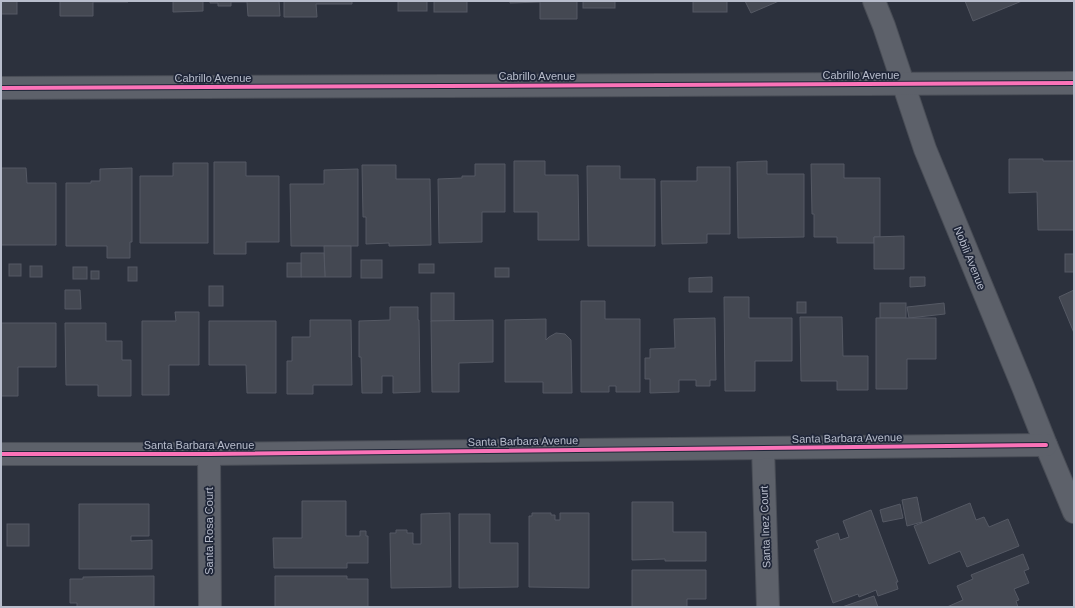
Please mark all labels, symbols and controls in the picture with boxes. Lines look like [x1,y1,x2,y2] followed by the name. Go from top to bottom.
[823,69,899,81] street label: Cabrillo Avenue
[499,70,575,82] street label: Cabrillo Avenue
[175,72,251,84] street label: Cabrillo Avenue
[952,225,988,291] street label: Nobili Avenue
[792,431,902,445] street label: Santa Barbara Avenue
[468,434,578,448] street label: Santa Barbara Avenue
[144,439,254,451] street label: Santa Barbara Avenue
[758,486,772,568] street label: Santa Inez Court
[203,487,215,575] street label: Santa Rosa Court

